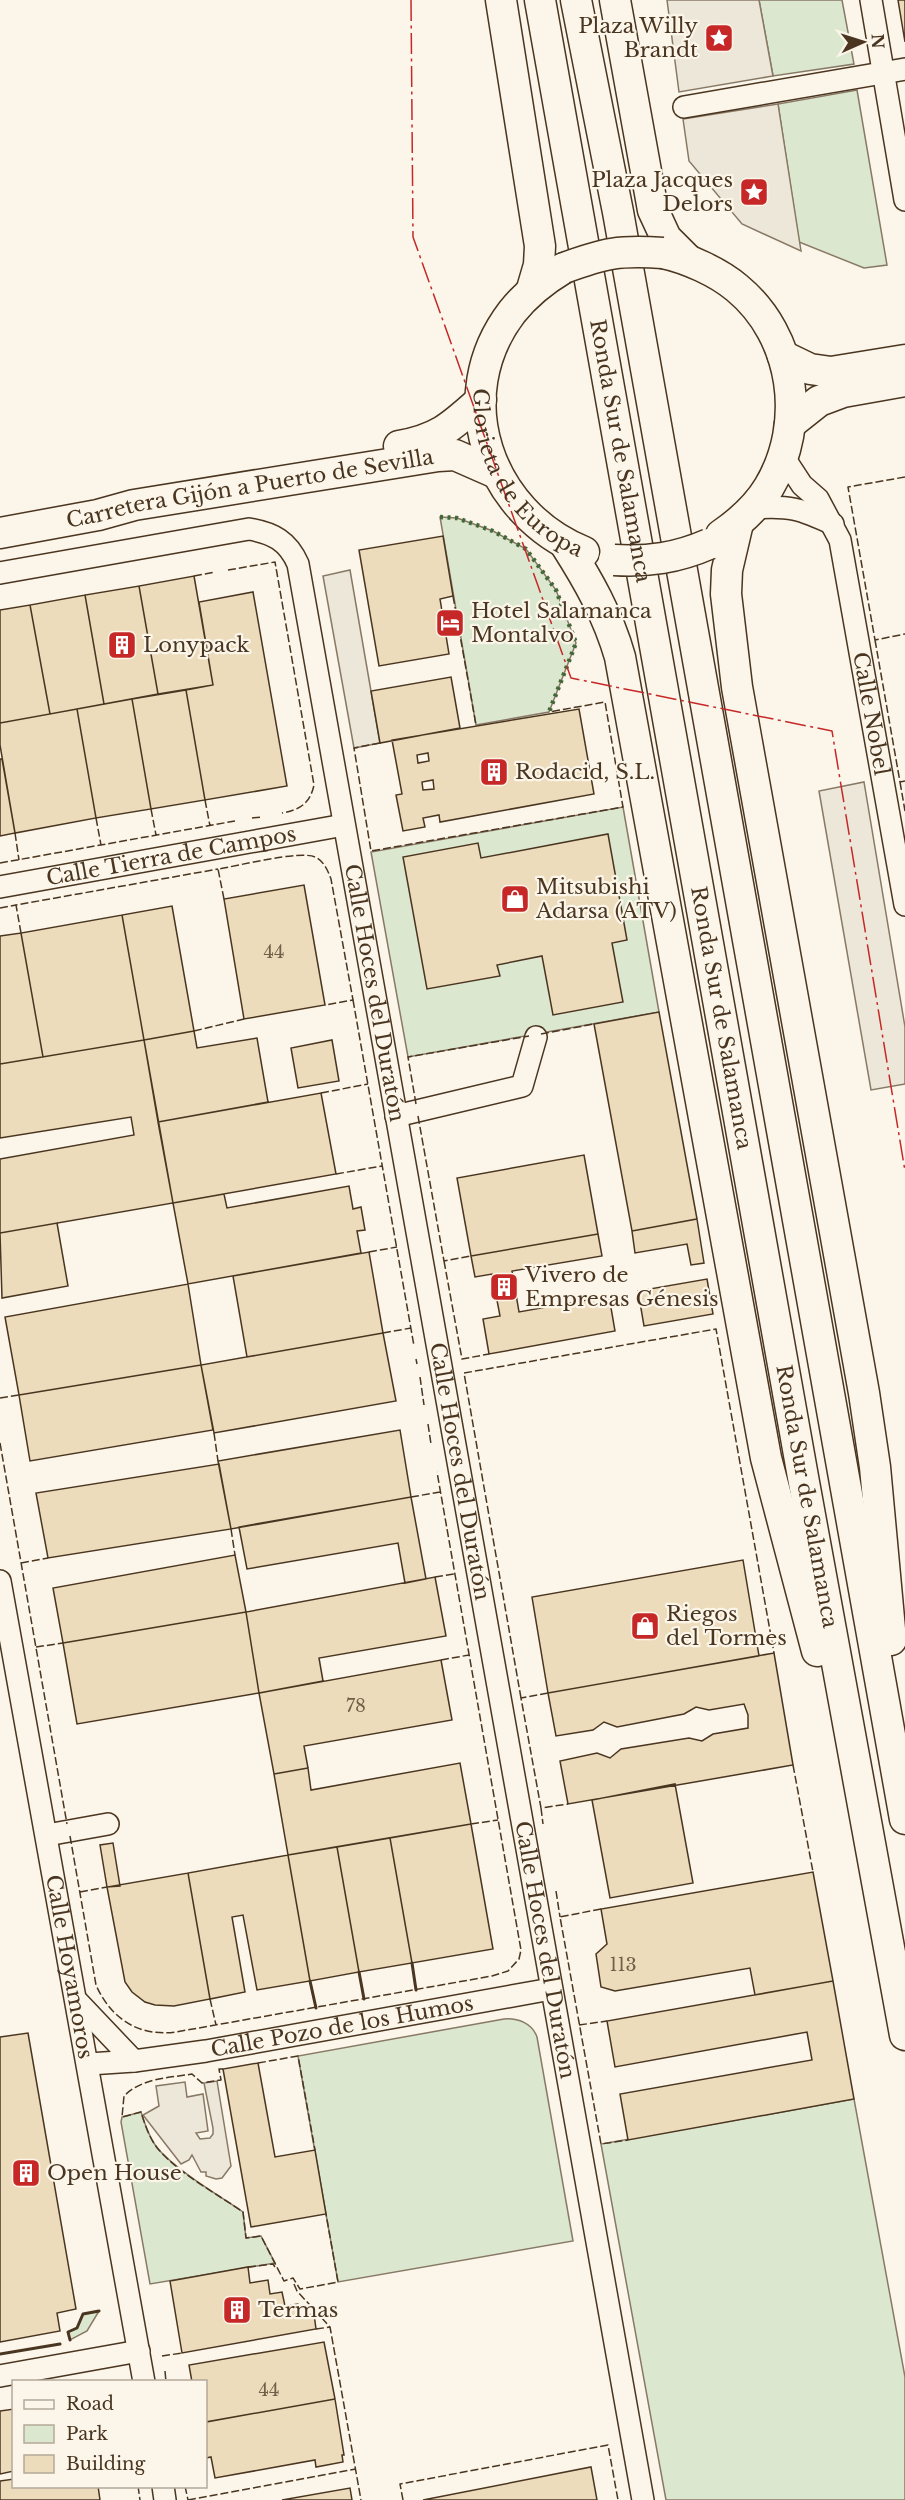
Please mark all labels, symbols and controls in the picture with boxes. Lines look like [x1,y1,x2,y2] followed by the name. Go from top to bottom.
[833,12,893,72] north arrow
[578,13,699,63] place label: Plaza Willy Brandt
[703,22,735,54] place icon: Plaza Willy Brandt
[868,33,888,49] text: N
[591,167,733,217] place label: Plaza Jacques Delors
[738,176,770,208] place icon: Plaza Jacques Delors
[584,317,657,585] street label: Ronda Sur de Salamanca
[467,388,587,563] street label: Glorieta de Europa
[64,444,436,534] street label: Carretera Gijón a Puerto de Sevilla
[471,598,652,648] place label: Hotel Salamanca Montalvo
[434,607,466,639] hotel icon: Hotel Salamanca Montalvo
[106,629,138,661] building icon: Lonypack
[143,632,250,658] place label: Lonypack
[847,650,895,778] street label: Calle Nobel
[478,756,510,788] building icon: Rodacid, S.L.
[515,759,655,785] place label: Rodacid, S.L.
[44,821,298,891] street label: Calle Tierra de Campos
[339,862,410,1124] street label: Calle Hoces del Duratón
[535,874,677,924] place label: Mitsubishi Adarsa (ATV)
[499,883,531,915] shop icon: Mitsubishi Adarsa (ATV)
[685,884,758,1152] street label: Ronda Sur de Salamanca
[263,941,285,963] house number: 44
[524,1262,719,1312] place label: Vivero de Empresas Génesis
[488,1271,520,1303] building icon: Vivero de Empresas Génesis
[424,1341,495,1602] street label: Calle Hoces del Duratón
[770,1363,843,1630] street label: Ronda Sur de Salamanca
[666,1601,787,1651] place label: Riegos del Tormes
[629,1610,661,1642] shop icon: Riegos del Tormes
[346,1695,366,1717] house number: 78
[509,1819,581,2081] street label: Calle Hoces del Duratón
[40,1873,99,2061] street label: Calle Hoyamoros
[609,1954,637,1976] house number: 113
[209,1990,475,2063] street label: Calle Pozo de los Humos
[10,2157,42,2189] building icon: Open House
[47,2160,182,2186] place label: Open House
[221,2294,253,2326] building icon: Termas
[258,2297,338,2323] place label: Termas
[258,2379,280,2401] house number: 44
[12,2380,207,2488] legend
[66,2393,114,2415] text: Road
[66,2423,108,2445] text: Park
[66,2453,145,2475] text: Building

